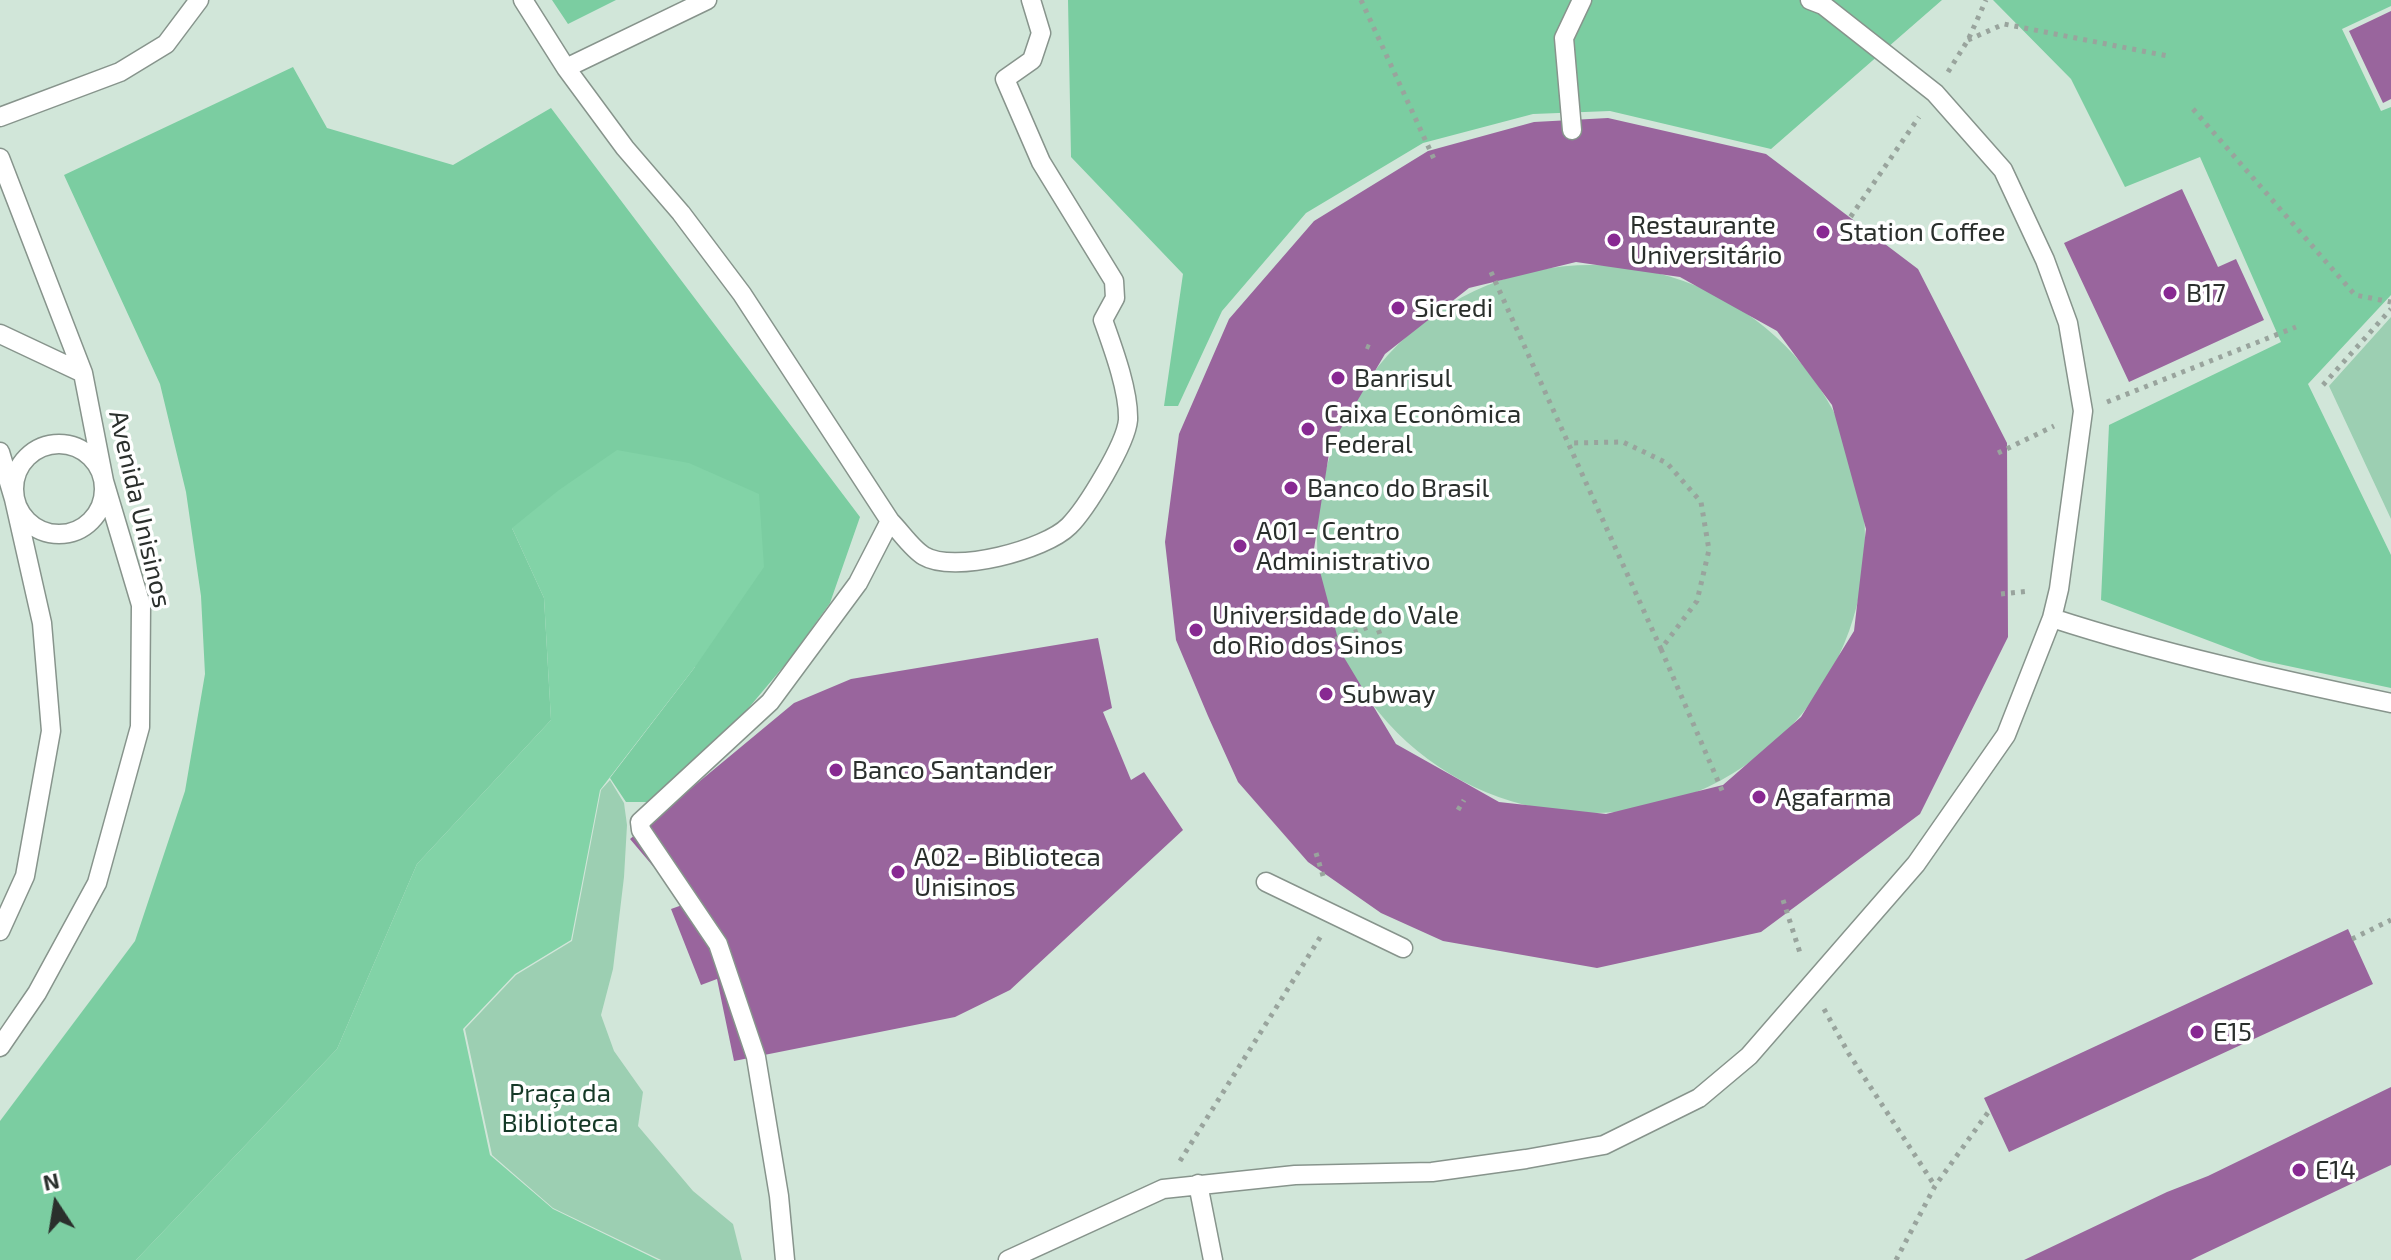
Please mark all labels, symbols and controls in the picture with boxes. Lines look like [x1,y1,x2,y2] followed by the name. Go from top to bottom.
[1630,209,1782,270] place label: Restaurante Universitário
[1839,216,2005,248] place label: Station Coffee
[1814,223,1832,241] marker: Station Coffee
[1605,231,1623,249] marker: Restaurante Universitário
[2186,277,2226,309] place label: B17
[2161,284,2179,302] marker: B17
[1414,292,1493,324] place label: Sicredi
[1389,299,1407,317] marker: Sicredi
[1354,362,1452,394] place label: Banrisul
[1329,369,1347,387] marker: Banrisul
[1324,398,1521,460] place label: Caixa Econômica Federal
[102,407,178,611] street label: Avenida Unisinos
[1299,420,1317,438] marker: Caixa Econômica Federal
[1307,472,1489,504] place label: Banco do Brasil
[1282,479,1300,497] marker: Banco do Brasil
[1256,515,1430,576] place label: A01 - Centro Administrativo
[1231,537,1249,555] marker: A01 - Centro Administrativo
[1212,599,1459,660] place label: Universidade do Vale do Rio dos Sinos
[1187,621,1205,639] marker: Universidade do Vale do Rio dos Sinos
[1342,678,1436,710] place label: Subway
[1317,685,1335,703] marker: Subway
[852,754,1053,786] place label: Banco Santander
[827,761,845,779] marker: Banco Santander
[1775,781,1891,813] place label: Agafarma
[1750,788,1768,806] marker: Agafarma
[914,841,1101,902] place label: A02 - Biblioteca Unisinos
[889,863,907,881] marker: A02 - Biblioteca Unisinos
[2213,1016,2252,1048] place label: E15
[2188,1023,2206,1041] marker: E15
[501,1077,619,1138] park label: Praça da Biblioteca
[2315,1154,2356,1186] place label: E14
[2290,1161,2308,1179] marker: E14
[16,1164,96,1244] north arrow
[41,1166,61,1195] text: N

